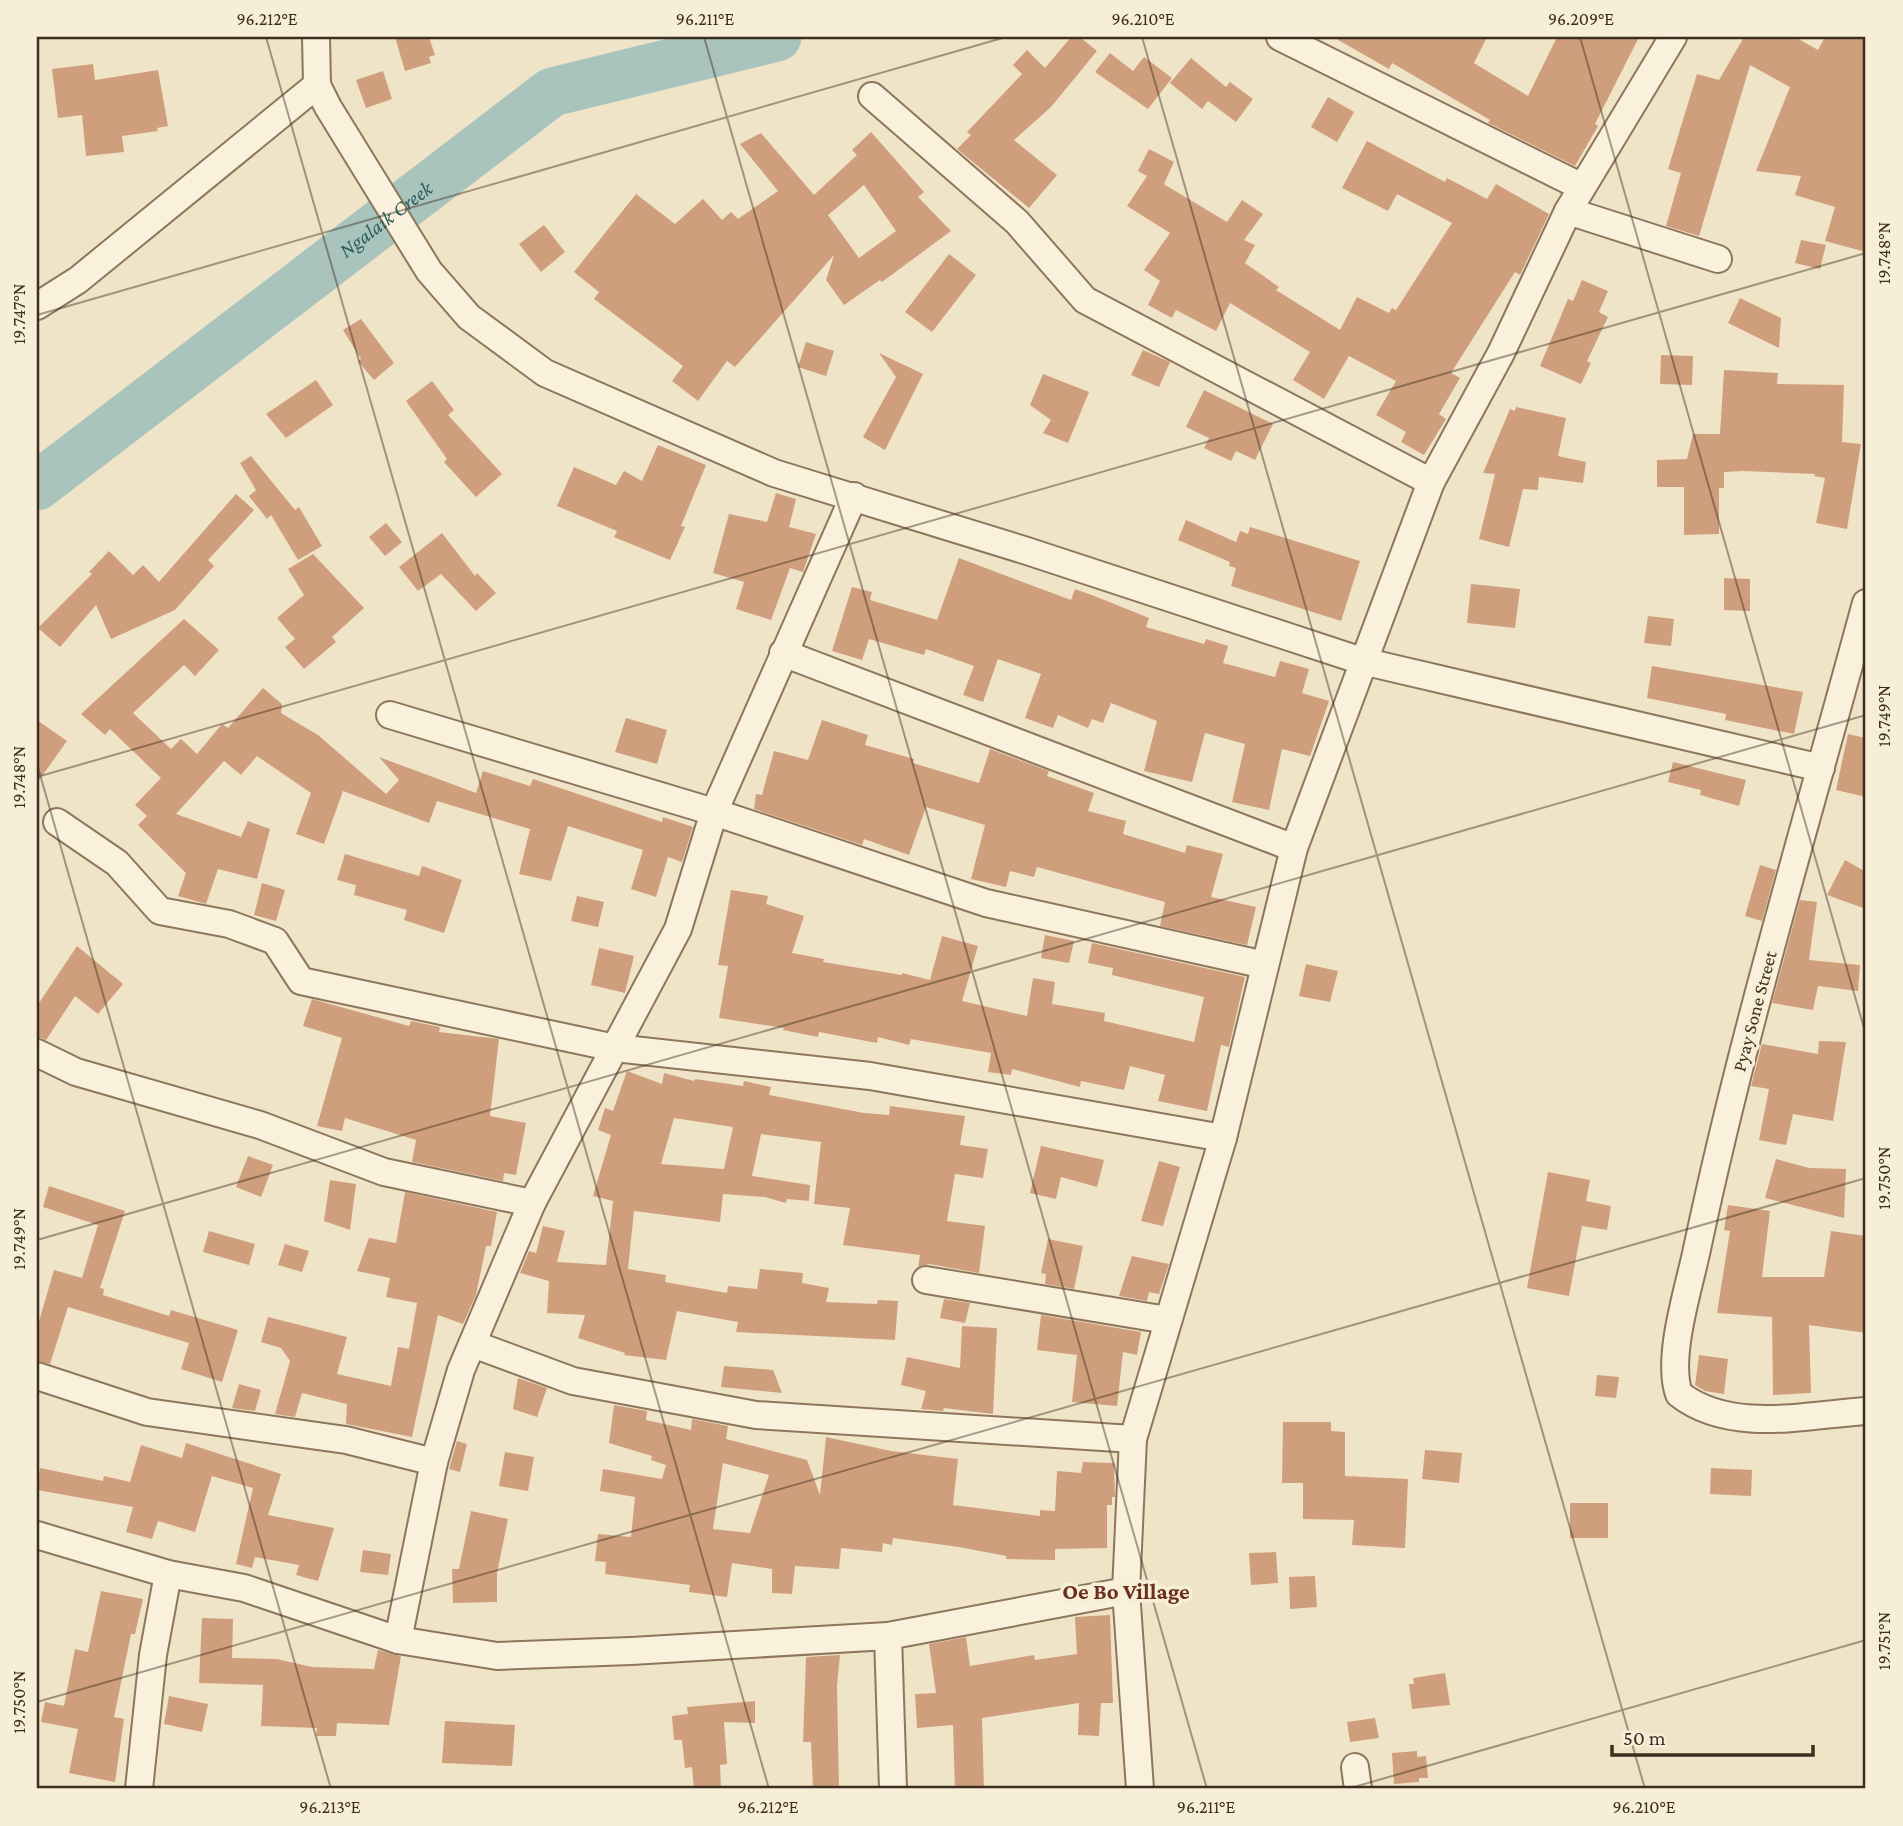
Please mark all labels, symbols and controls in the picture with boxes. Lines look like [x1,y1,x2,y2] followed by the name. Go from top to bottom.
[236,9,298,29] text: 96.212°E
[676,9,734,29] text: 96.211°E
[1111,9,1175,29] text: 96.210°E
[1548,9,1614,29] text: 96.209°E
[334,175,438,263] water label: Ngalaik Creek
[1874,221,1894,284] text: 19.748°N
[9,283,29,345] text: 19.747°N
[1874,685,1894,747] text: 19.749°N
[9,745,29,808] text: 19.748°N
[1728,948,1781,1074] street label: Pyay Sone Street
[1874,1146,1894,1210] text: 19.750°N
[9,1208,29,1270] text: 19.749°N
[1062,1578,1190,1604] district label: Oe Bo Village
[1874,1612,1894,1670] text: 19.751°N
[9,1670,29,1734] text: 19.750°N
[1612,1714,1814,1758] scale bar
[1623,1726,1666,1750] text: 50 m
[299,1797,361,1817] text: 96.213°E
[737,1797,799,1817] text: 96.212°E
[1177,1797,1235,1817] text: 96.211°E
[1612,1797,1676,1817] text: 96.210°E

